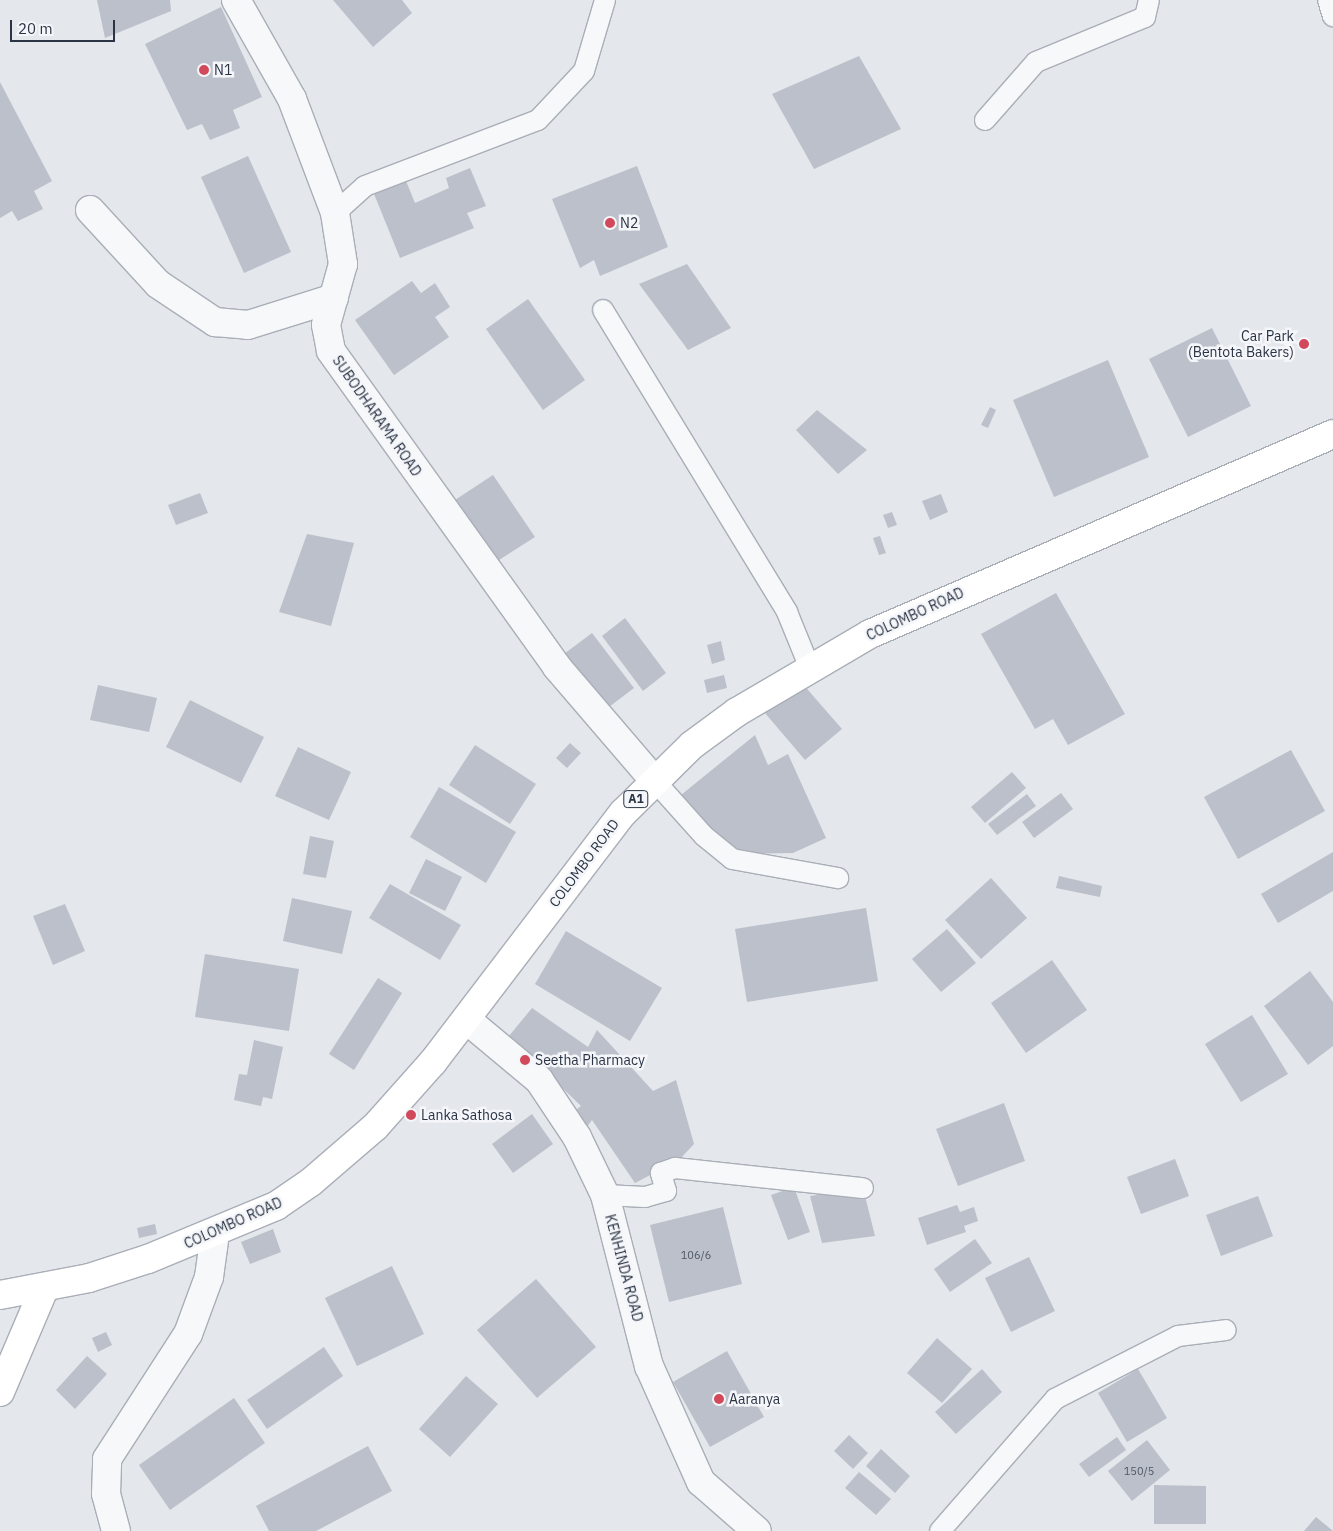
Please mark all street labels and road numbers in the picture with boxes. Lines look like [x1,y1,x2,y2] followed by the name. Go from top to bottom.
[329,352,425,480] street label: SUBODHARAMA ROAD
[864,584,966,644] street label: COLOMBO ROAD
[622,790,650,809] road number: A1
[546,816,622,910] street label: COLOMBO ROAD
[181,1194,285,1252] street label: COLOMBO ROAD
[602,1212,646,1324] street label: KENHINDA ROAD

